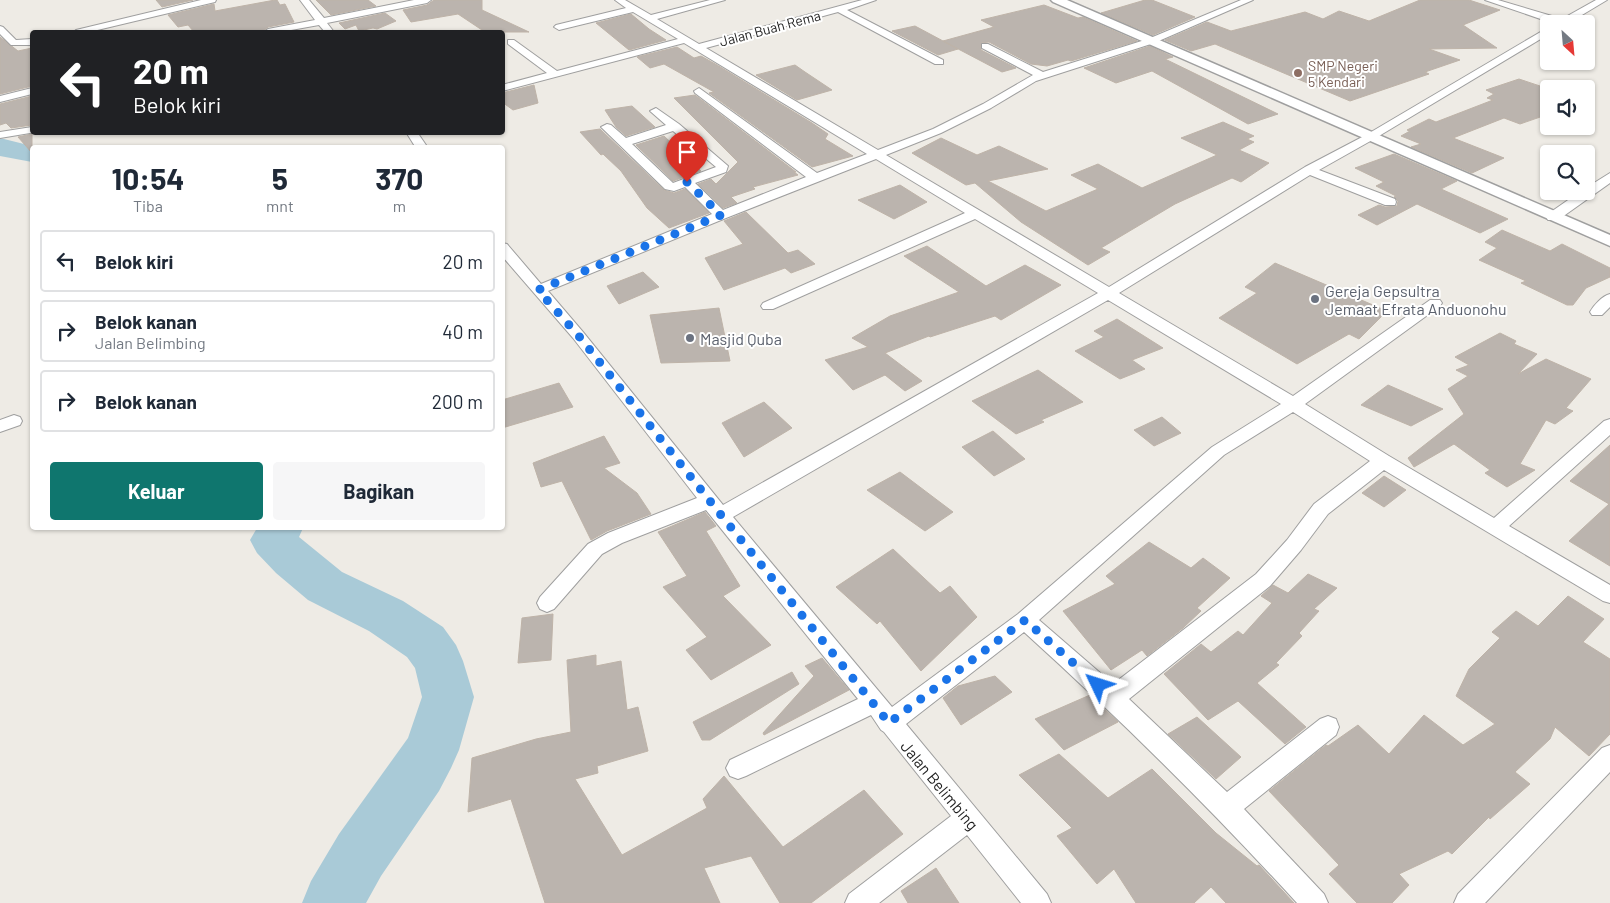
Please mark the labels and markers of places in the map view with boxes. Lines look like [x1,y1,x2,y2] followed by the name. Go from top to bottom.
[1308,57,1378,90] place label: SMP Negeri 5 Kendari
[1292,67,1304,79] marker: SMP Negeri 5 Kendari
[666,131,708,182] pin
[1325,281,1506,318] place label: Gereja Gepsultra Jemaat Efrata Anduonohu
[1309,293,1321,305] marker: Gereja Gepsultra Jemaat Efrata Anduonohu
[700,329,782,348] place label: Masjid Quba
[684,332,696,344] marker: Masjid Quba

